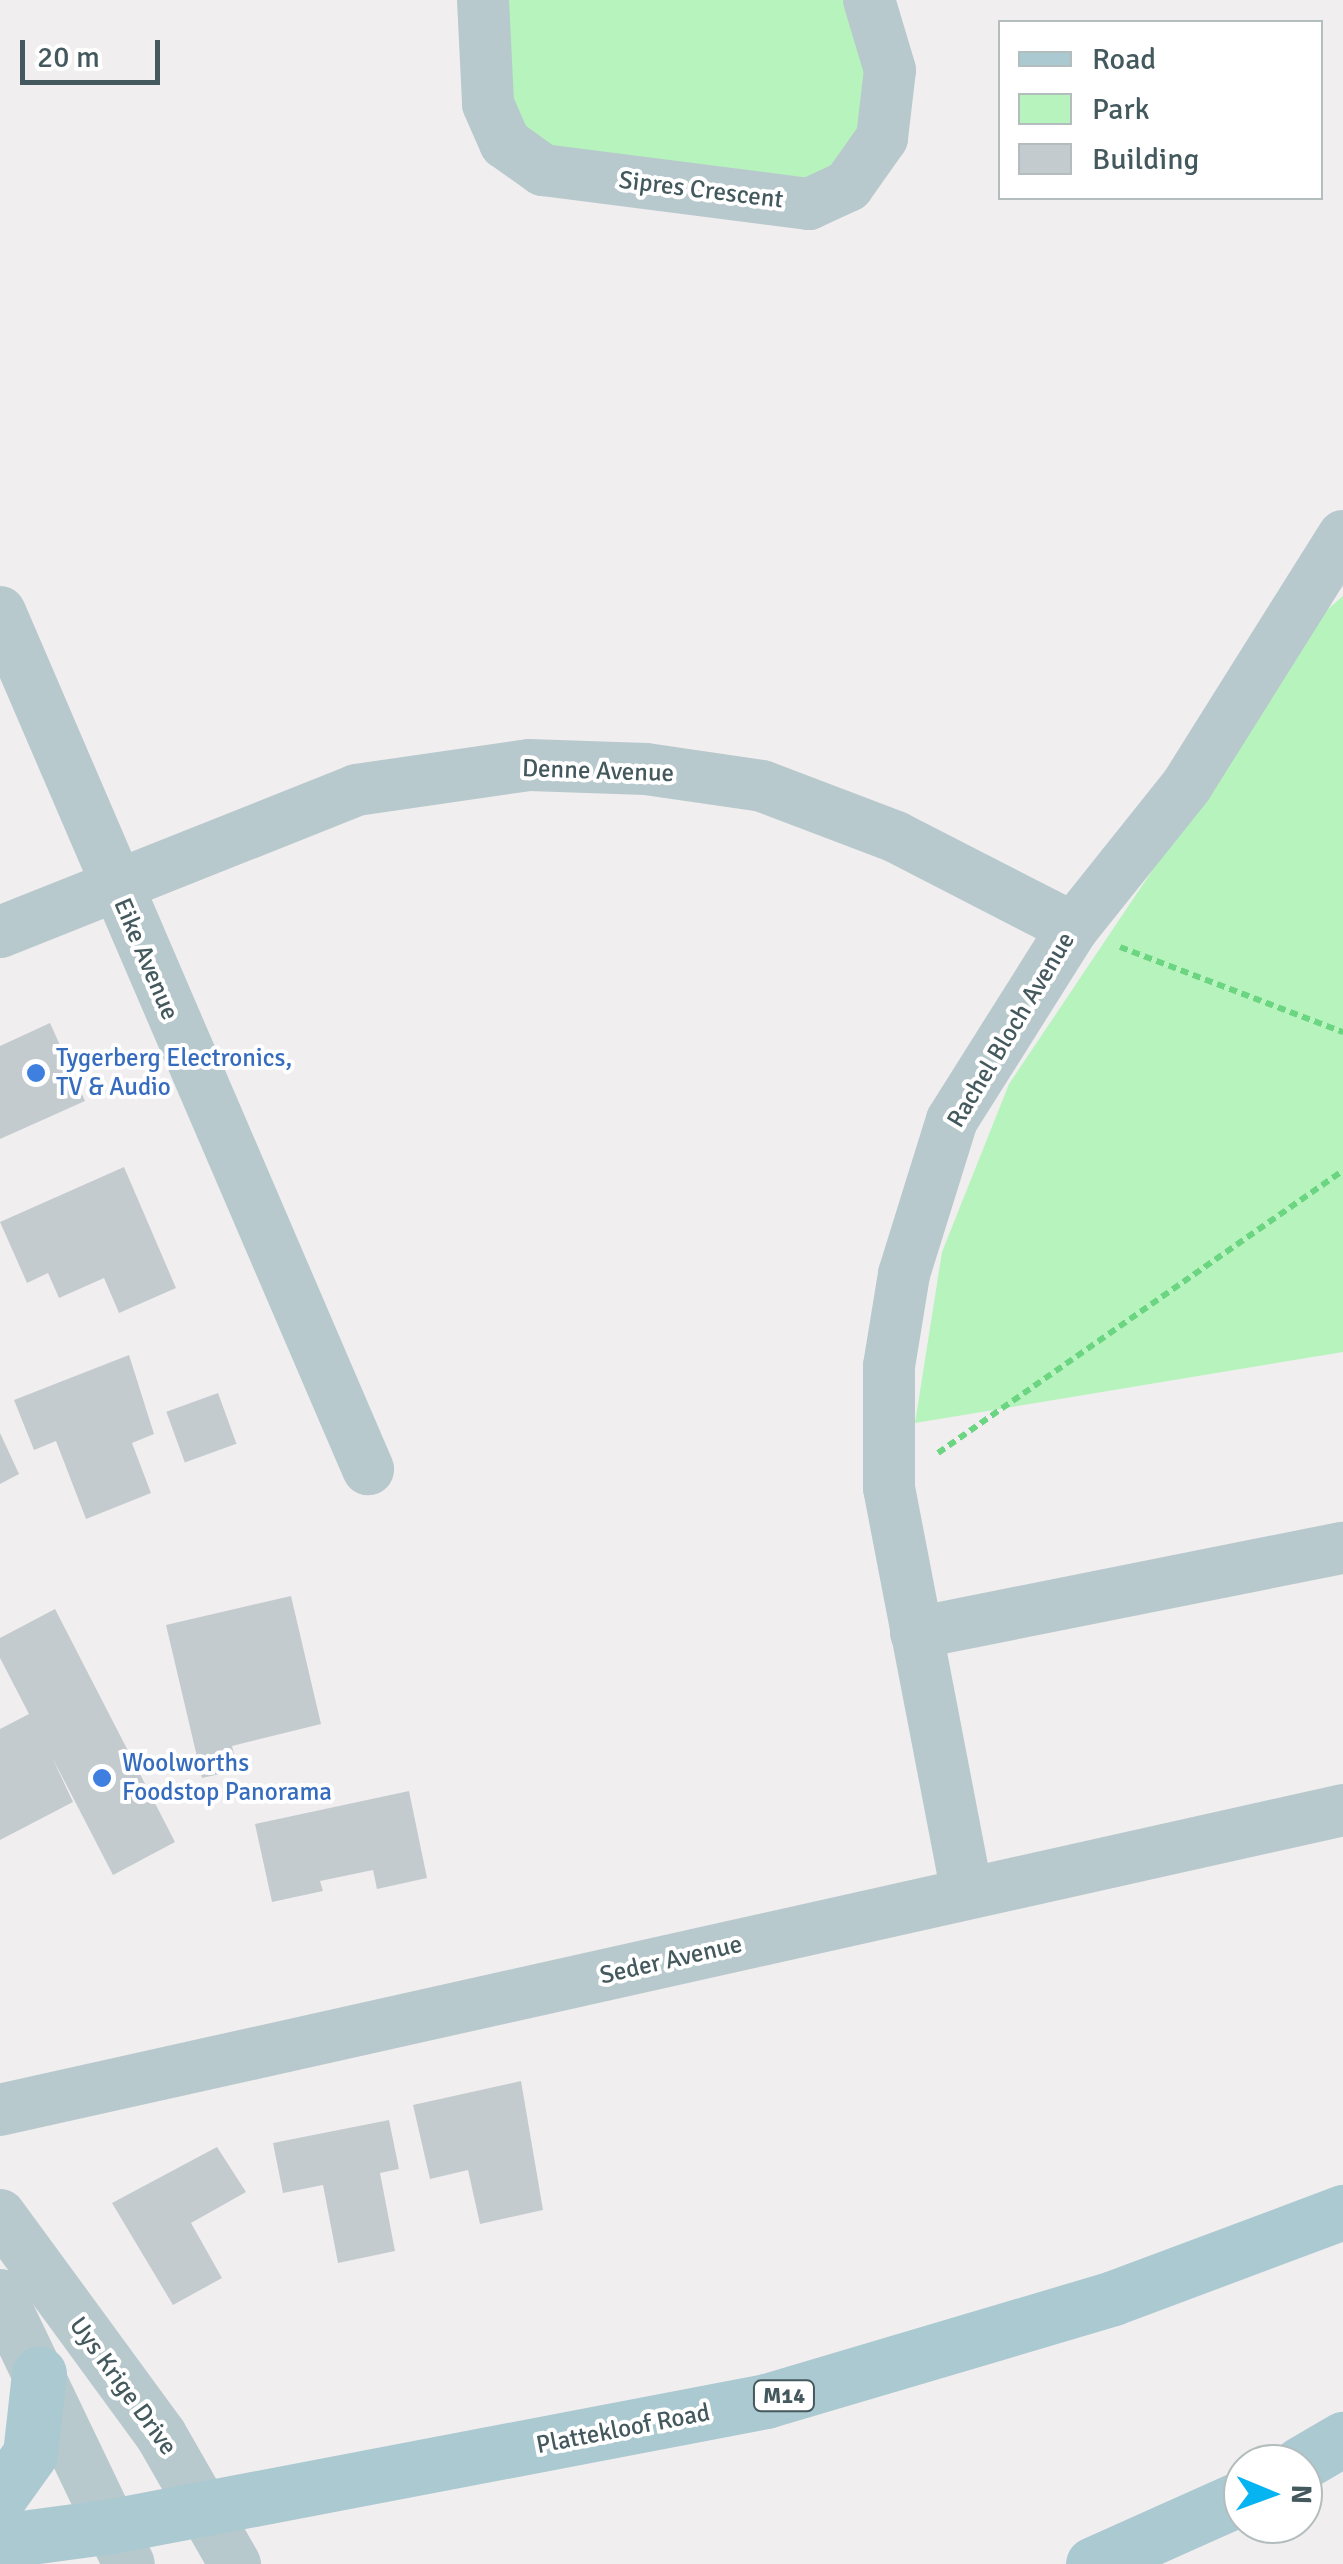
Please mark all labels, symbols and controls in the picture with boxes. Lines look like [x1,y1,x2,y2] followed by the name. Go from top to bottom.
[25,20,165,82] scale bar
[998,20,1323,200] legend
[37,39,100,76] text: 20 m
[1092,41,1156,78] text: Road
[1092,91,1150,128] text: Park
[1092,141,1199,178] text: Building
[617,165,785,215] street label: Sipres Crescent
[521,753,675,789] street label: Denne Avenue
[107,894,185,1024] street label: Eike Avenue
[941,927,1081,1133] street label: Rachel Bloch Avenue
[56,1044,292,1103] place label: Tygerberg Electronics, TV & Audio
[25,1062,47,1084] marker: Tygerberg Electronics, TV & Audio
[122,1749,332,1808] place label: Woolworths Foodstop Panorama
[91,1767,113,1789] marker: Woolworths Foodstop Panorama
[597,1929,745,1991] street label: Seder Avenue
[63,2311,183,2461] street label: Uys Krige Drive
[752,2379,816,2413] road number: M14
[534,2397,712,2461] street label: Plattekloof Road
[1223,2444,1323,2544] north arrow
[1284,2484,1318,2505] text: N

